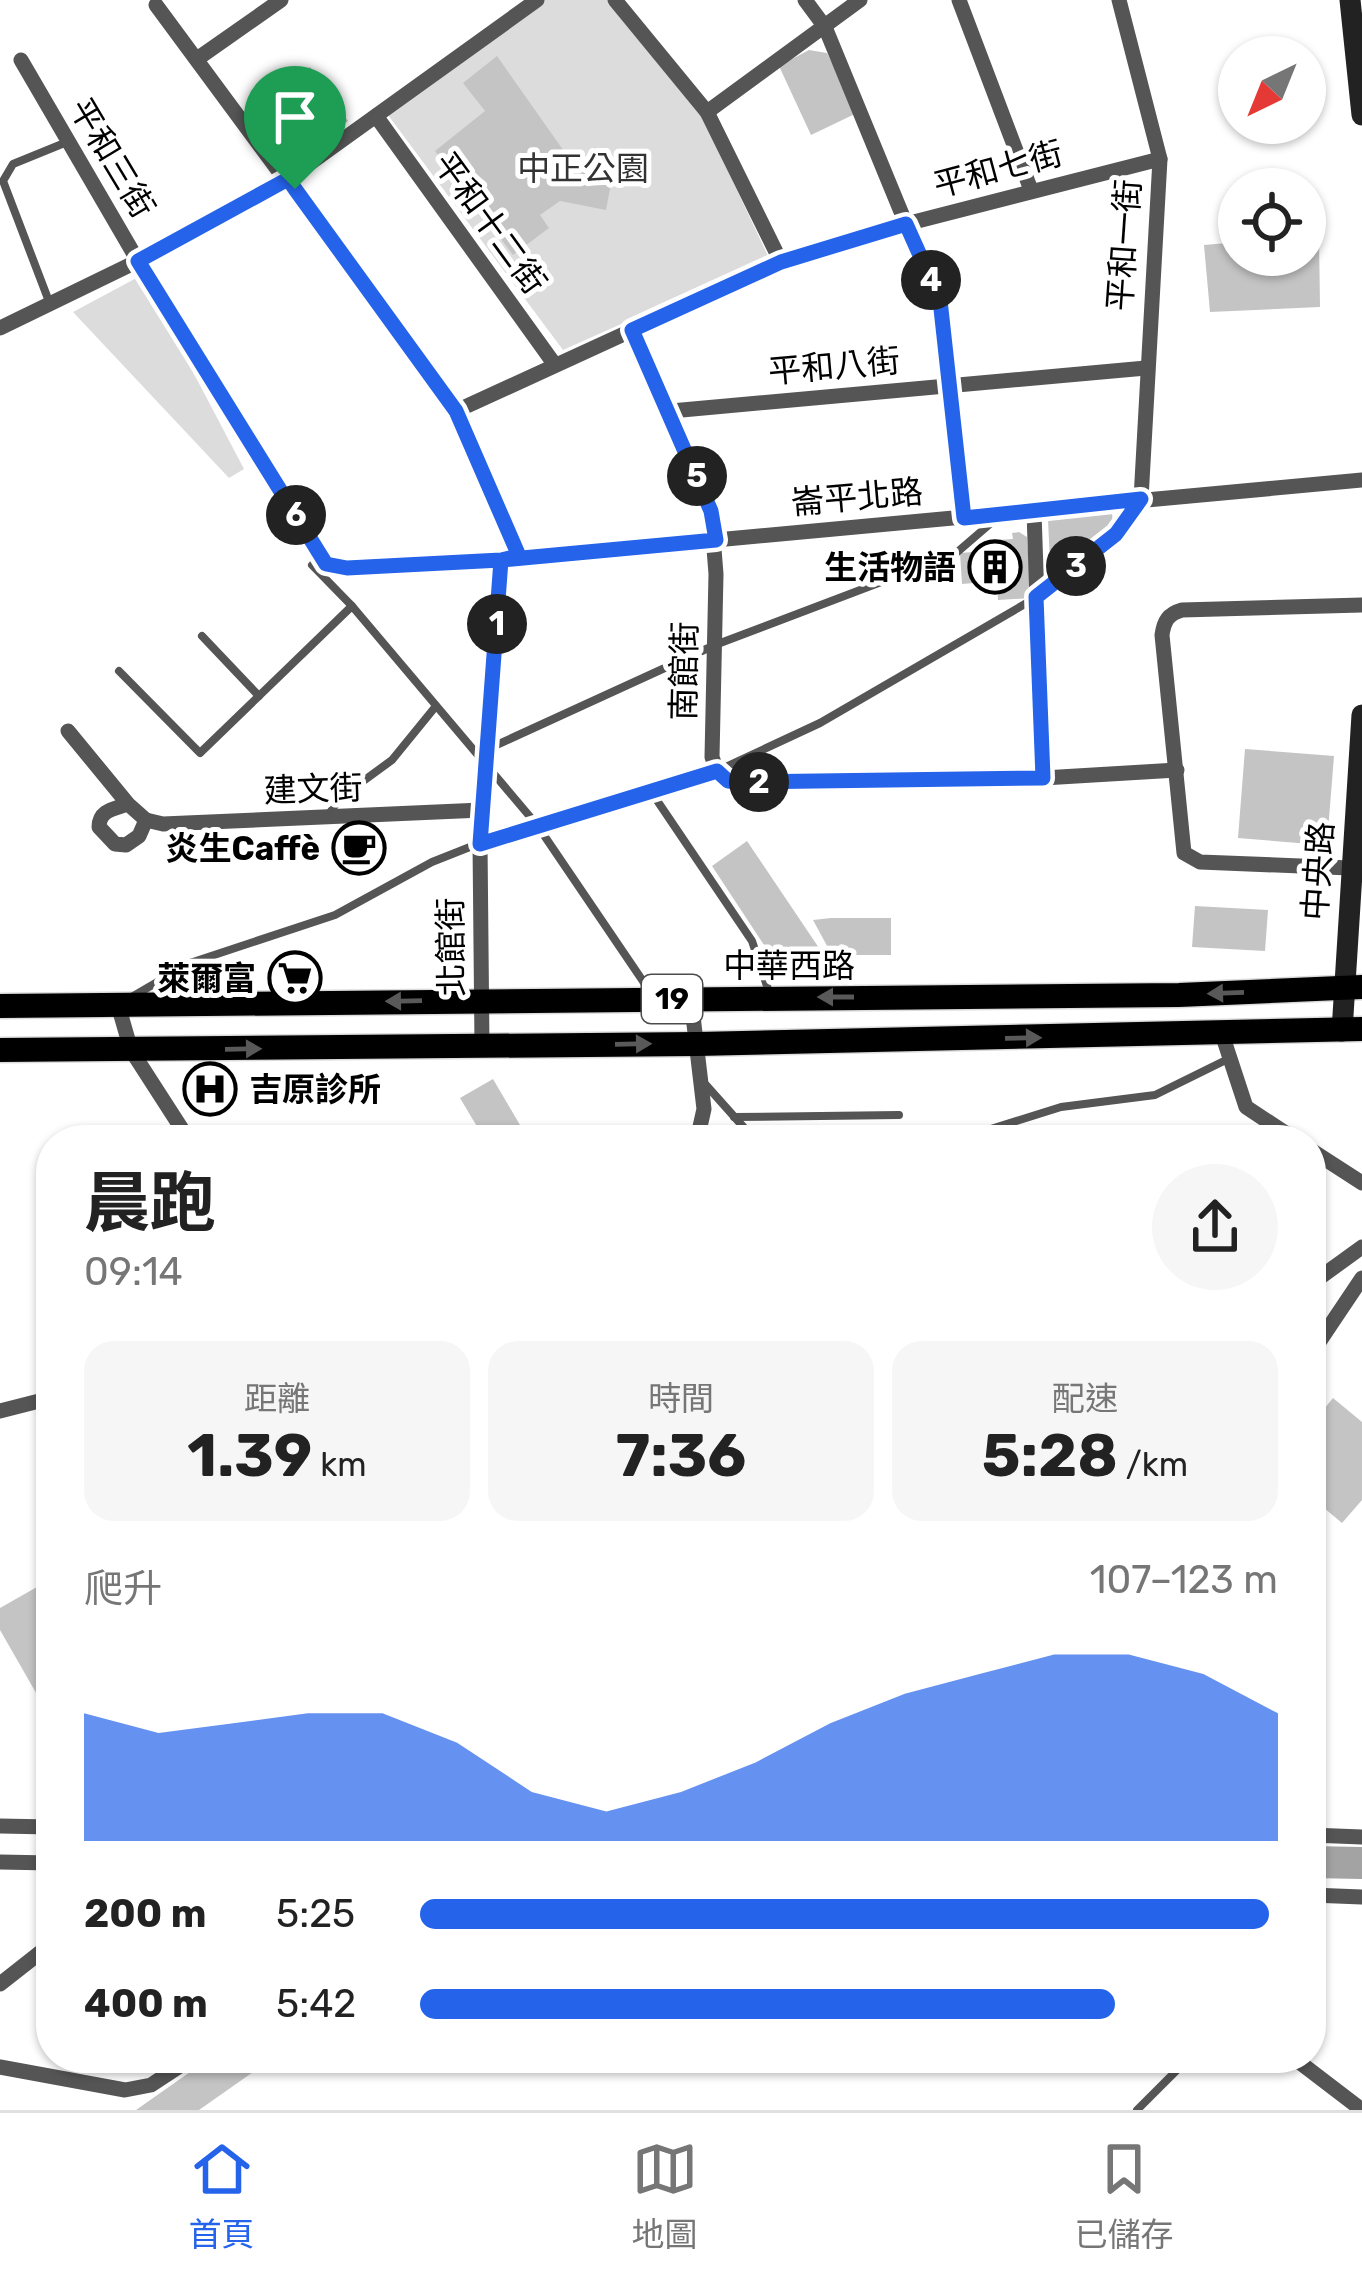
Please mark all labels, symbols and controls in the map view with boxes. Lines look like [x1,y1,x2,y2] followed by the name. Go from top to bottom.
[1218,36,1326,144] north arrow
[1218,36,1326,276] map controls
[244,66,346,189] pin
[262,84,328,150] icon: arrive
[61,91,163,225] street label: 平和三街
[929,133,1067,205] street label: 平和七街
[426,145,554,301] street label: 平和十二街
[517,149,649,188] park label: 中正公園
[1218,168,1326,276] button: locate
[1100,178,1148,312] street label: 平和一街
[901,250,961,310] pin: 4
[920,260,942,299] text: 4
[767,341,901,391] street label: 平和八街
[667,446,727,506] pin: 5
[686,456,708,495] text: 5
[790,472,924,522] street label: 崙平北路
[266,485,326,545] pin: 6
[285,495,307,534] text: 6
[1046,536,1106,596] pin: 3
[967,539,1023,595] building icon: 生活物語
[1065,546,1087,585] text: 3
[824,548,956,587] place label: 生活物語
[467,594,527,654] pin: 1
[489,604,505,643] text: 1
[664,621,704,721] street label: 南館街
[729,752,789,812] pin: 2
[748,762,770,801] text: 2
[263,768,363,810] street label: 建文街
[331,820,387,876] cafe icon: 炎生Caffè
[1295,820,1341,922] street label: 中央路
[166,829,320,868] place label: 炎生Caffè
[431,897,471,997] street label: 北館街
[723,946,855,985] street label: 中華西路
[267,950,323,1006] supermarket icon: 萊爾富
[157,959,256,998] place label: 萊爾富
[642,975,702,1023] road number: 19
[1206,984,1244,1003] one-way arrow
[816,988,854,1007] one-way arrow
[384,991,422,1011] one-way arrow
[1005,1029,1043,1048] one-way arrow
[615,1035,653,1054] one-way arrow
[225,1039,263,1058] one-way arrow
[182,1061,238,1117] hospital icon: 吉原診所
[249,1070,381,1109] place label: 吉原診所
[84,1164,216,1243] text: 晨跑
[1152,1164,1278,1290] button: share
[84,1249,183,1295] text: 09:14
[244,1379,310,1418] text: 距離
[648,1379,714,1418] text: 時間
[1052,1379,1118,1418] text: 配速
[187,1420,312,1491] text: 1.39
[616,1420,746,1491] text: 7:36
[982,1420,1118,1491] text: 5:28
[312,1445,367,1484] text: km
[1118,1445,1188,1484] text: /km
[1090,1557,1278,1603] text: 107–123 m
[84,1566,162,1612] text: 爬升
[84,1891,206,1937] text: 200 m
[276,1891,355,1937] text: 5:25
[84,1981,208,2027] text: 400 m
[276,1981,356,2027] text: 5:42
[189,2136,255,2256] tab: 首頁
[632,2136,698,2256] tab: 地圖
[1075,2136,1174,2256] tab: 已儲存

